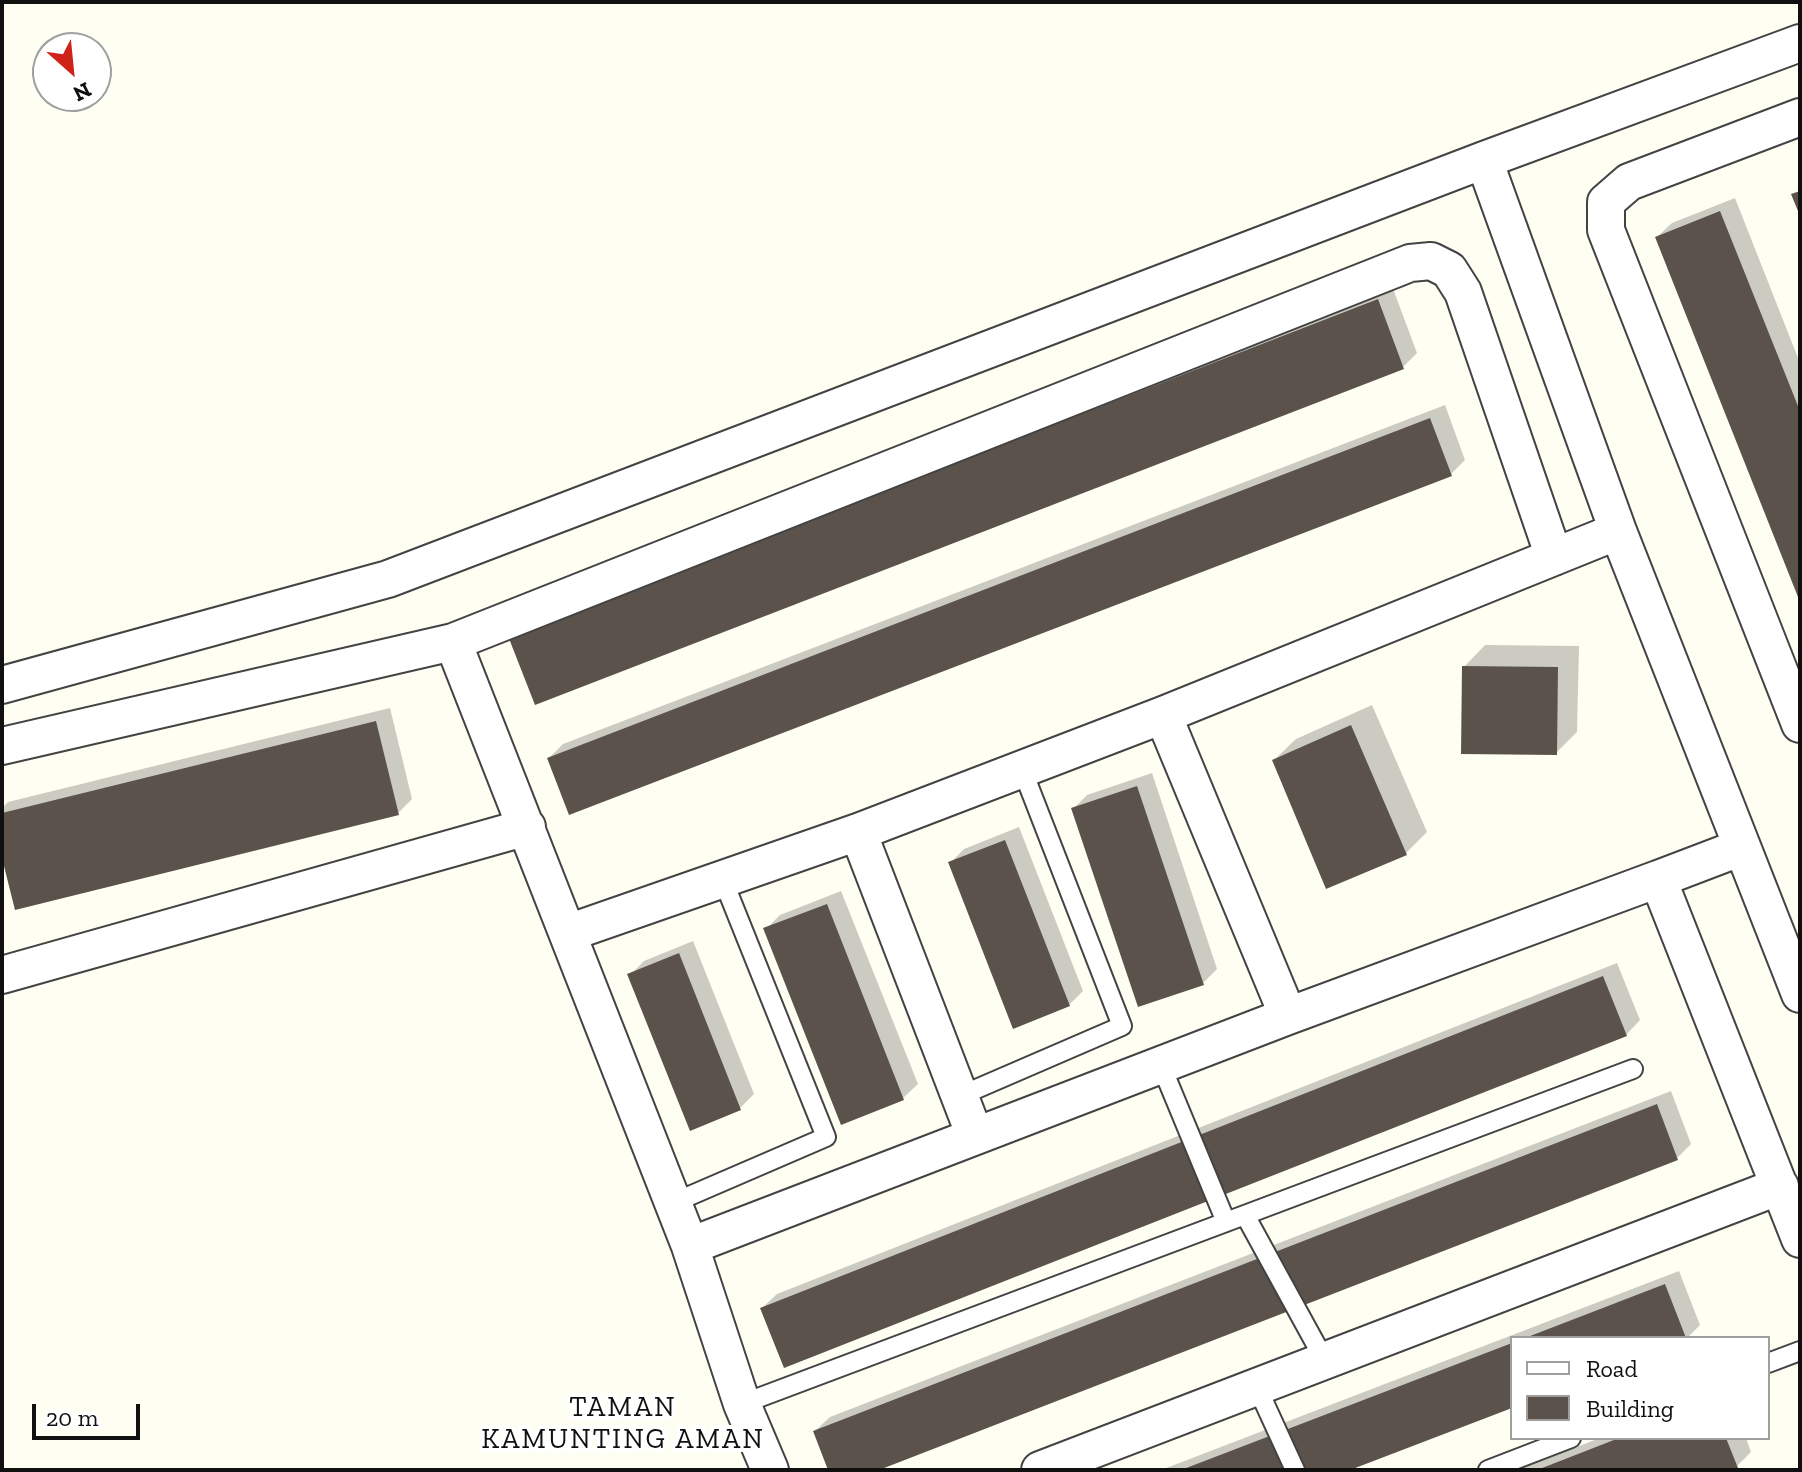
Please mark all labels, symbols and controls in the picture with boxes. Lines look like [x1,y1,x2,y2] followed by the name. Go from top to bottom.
[32,32,112,112] north arrow
[69,76,96,108] text: N
[1510,1336,1770,1440] legend
[1586,1354,1638,1383] text: Road
[36,1388,144,1438] scale bar
[481,1391,765,1457] district label: TAMAN KAMUNTING AMAN
[1586,1394,1674,1423] text: Building
[46,1403,98,1432] text: 20 m

